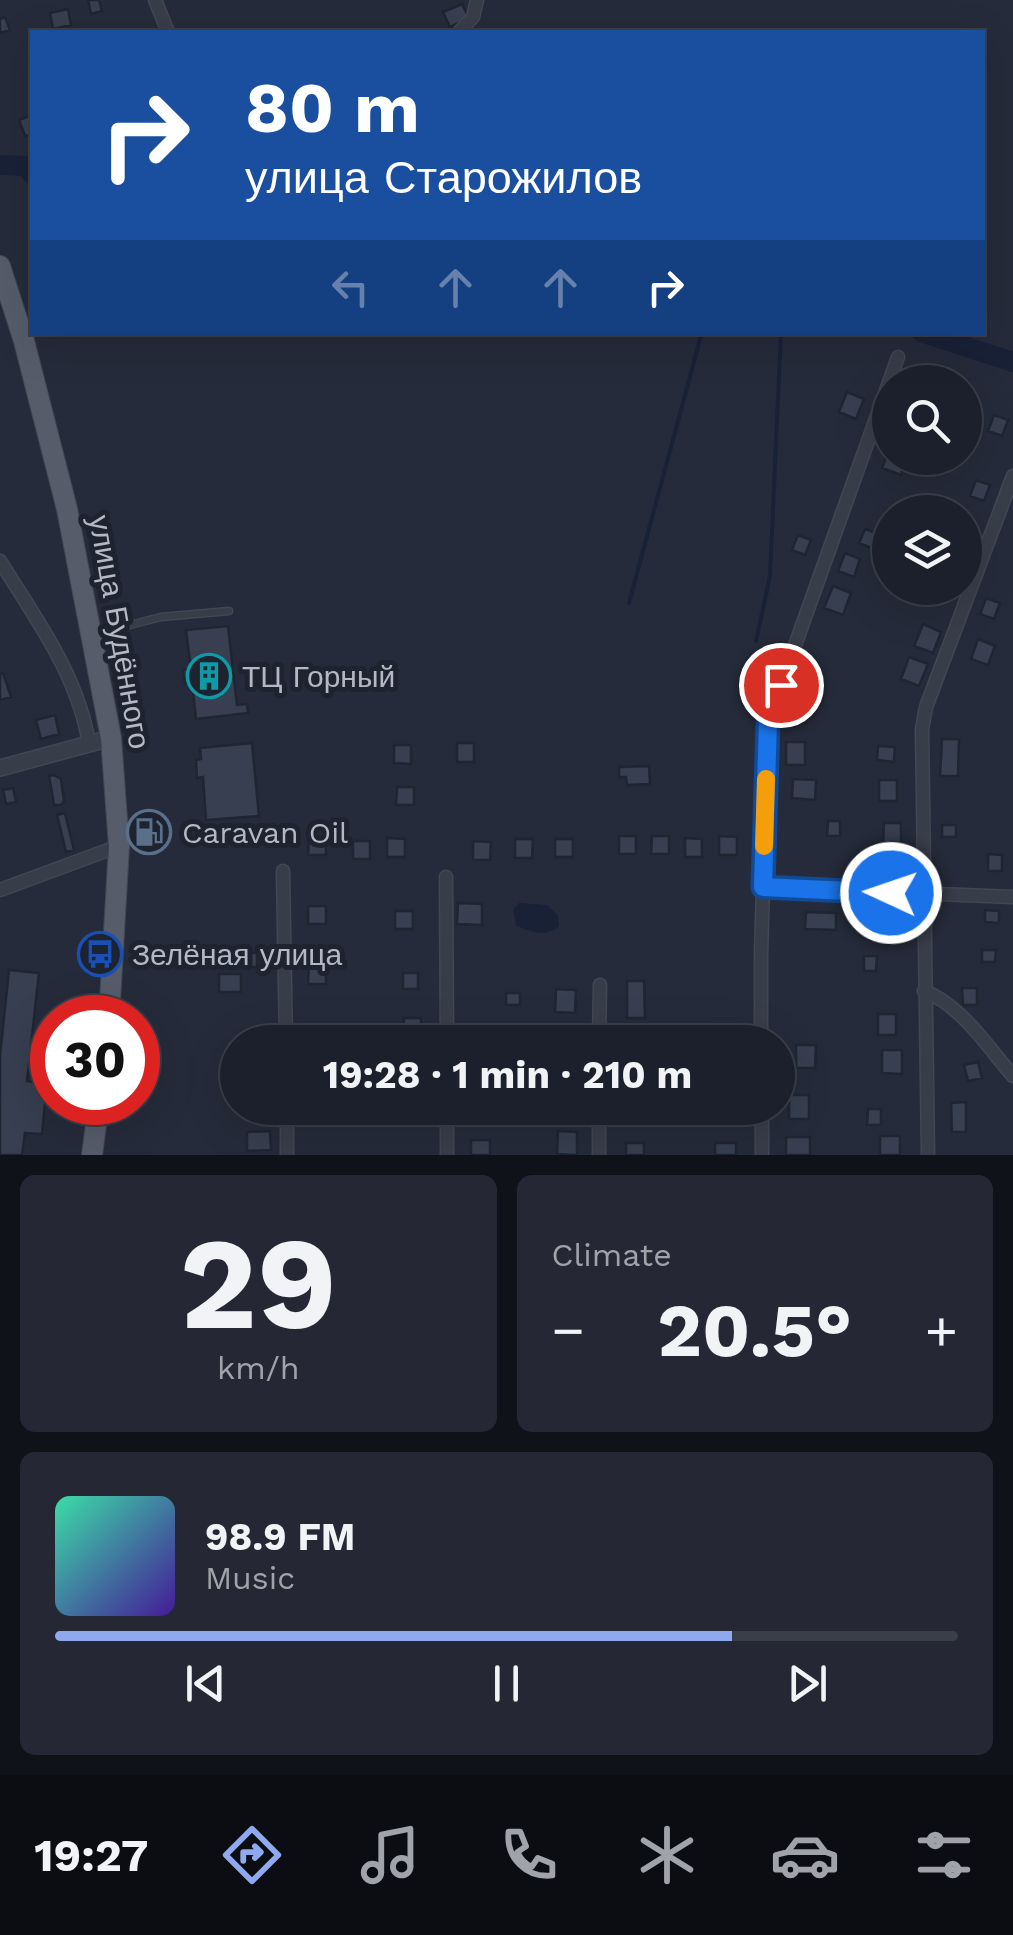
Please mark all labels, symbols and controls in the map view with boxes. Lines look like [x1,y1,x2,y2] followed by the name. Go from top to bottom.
[245,67,420,149] text: 80 m
[80,70,210,200] icon: right
[245,151,642,204] text: улица Старожилов
[323,260,378,315] icon: left
[428,260,483,315] icon: ahead
[533,260,588,315] icon: ahead
[638,260,693,315] icon: right
[872,365,982,605] map controls
[872,365,982,475] button: search
[872,495,982,605] button: layers
[82,512,158,752] street label: улица Будённого
[739,643,824,728] pin
[186,653,232,699] building icon: ТЦ Горный
[754,658,809,713] icon: arrive
[242,659,395,694] place label: ТЦ Горный
[126,809,172,855] fuel station icon: Caravan Oil
[182,815,348,850] place label: Caravan Oil
[839,841,943,945] position arrow
[77,931,123,977] bus stop icon: Зелёная улица
[132,937,343,972] place label: Зелёная улица
[30,995,160,1125] speed limit sign: 30
[323,1053,692,1097] text: 19:28 · 1 min · 210 m
[179,1207,337,1360] text: 29
[552,1236,672,1274] text: Climate
[657,1286,852,1374] text: 20.5°
[552,1298,585,1362] text: −
[925,1298,958,1362] text: +
[217,1349,299,1387] text: km/h
[205,1515,355,1559] text: 98.9 FM
[205,1559,295,1597] text: Music
[178,1656,233,1711] icon: previous
[479,1656,534,1711] icon: pause
[780,1656,835,1711] icon: next
[217,1820,287,1890] icon: directions
[355,1820,425,1890] icon: music
[494,1820,564,1890] icon: phone
[632,1820,702,1890] icon: climate
[770,1820,840,1890] icon: car
[909,1820,979,1890] icon: filters
[34,1829,148,1882] text: 19:27

